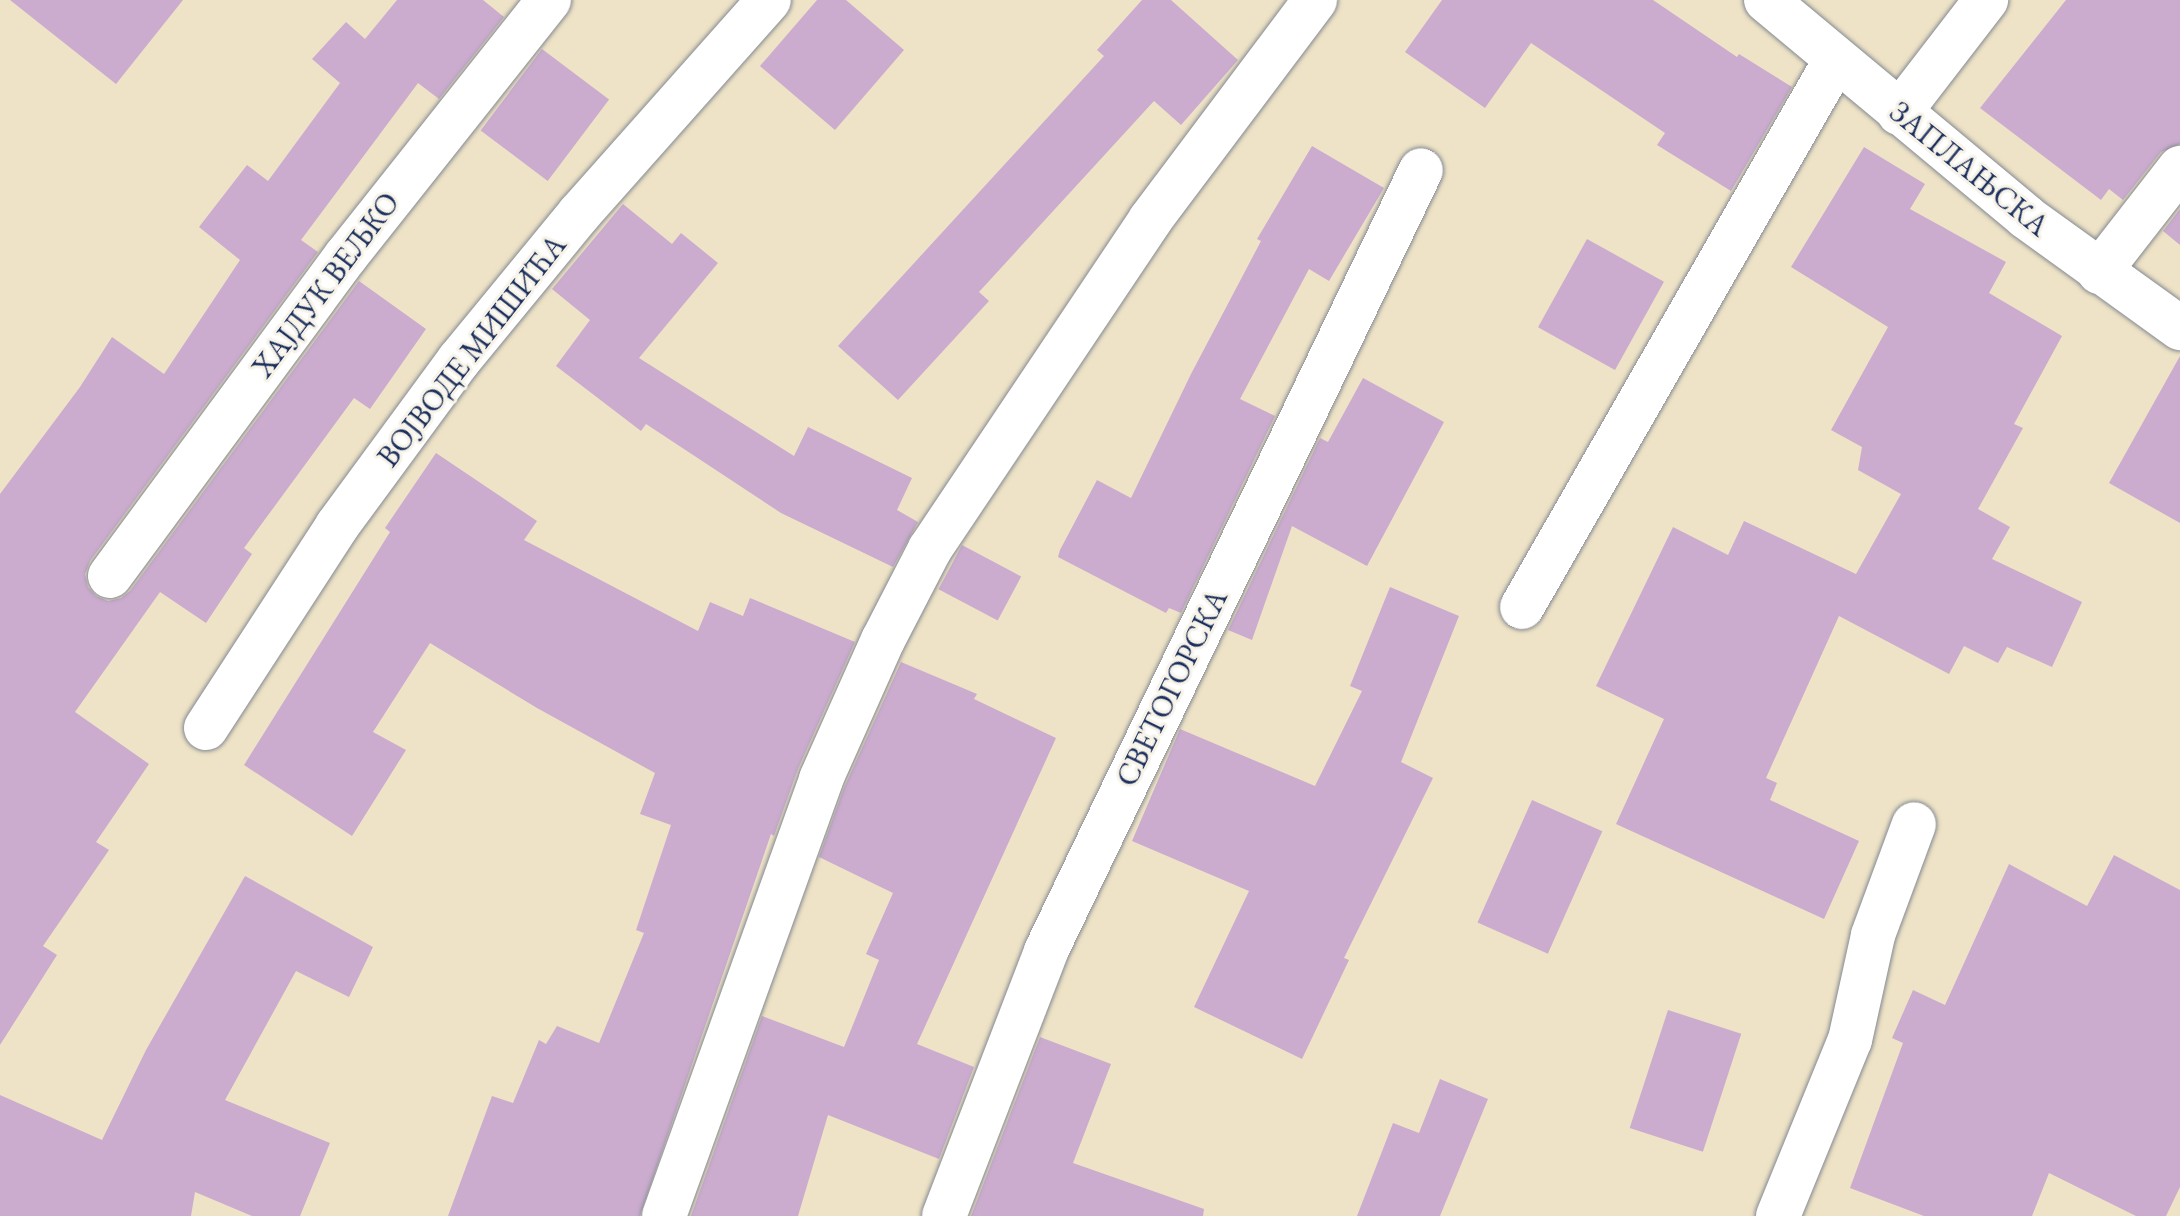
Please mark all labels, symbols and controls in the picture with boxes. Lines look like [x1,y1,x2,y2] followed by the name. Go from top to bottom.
[1882,94,2056,244] street label: ЗАПЛАЊСКА
[245,185,407,385] street label: ХАЈДУК ВЕЉКО
[370,228,574,474] street label: ВОЈВОДЕ МИШИЋА
[1109,584,1235,792] street label: СВЕТОГОРСКА

